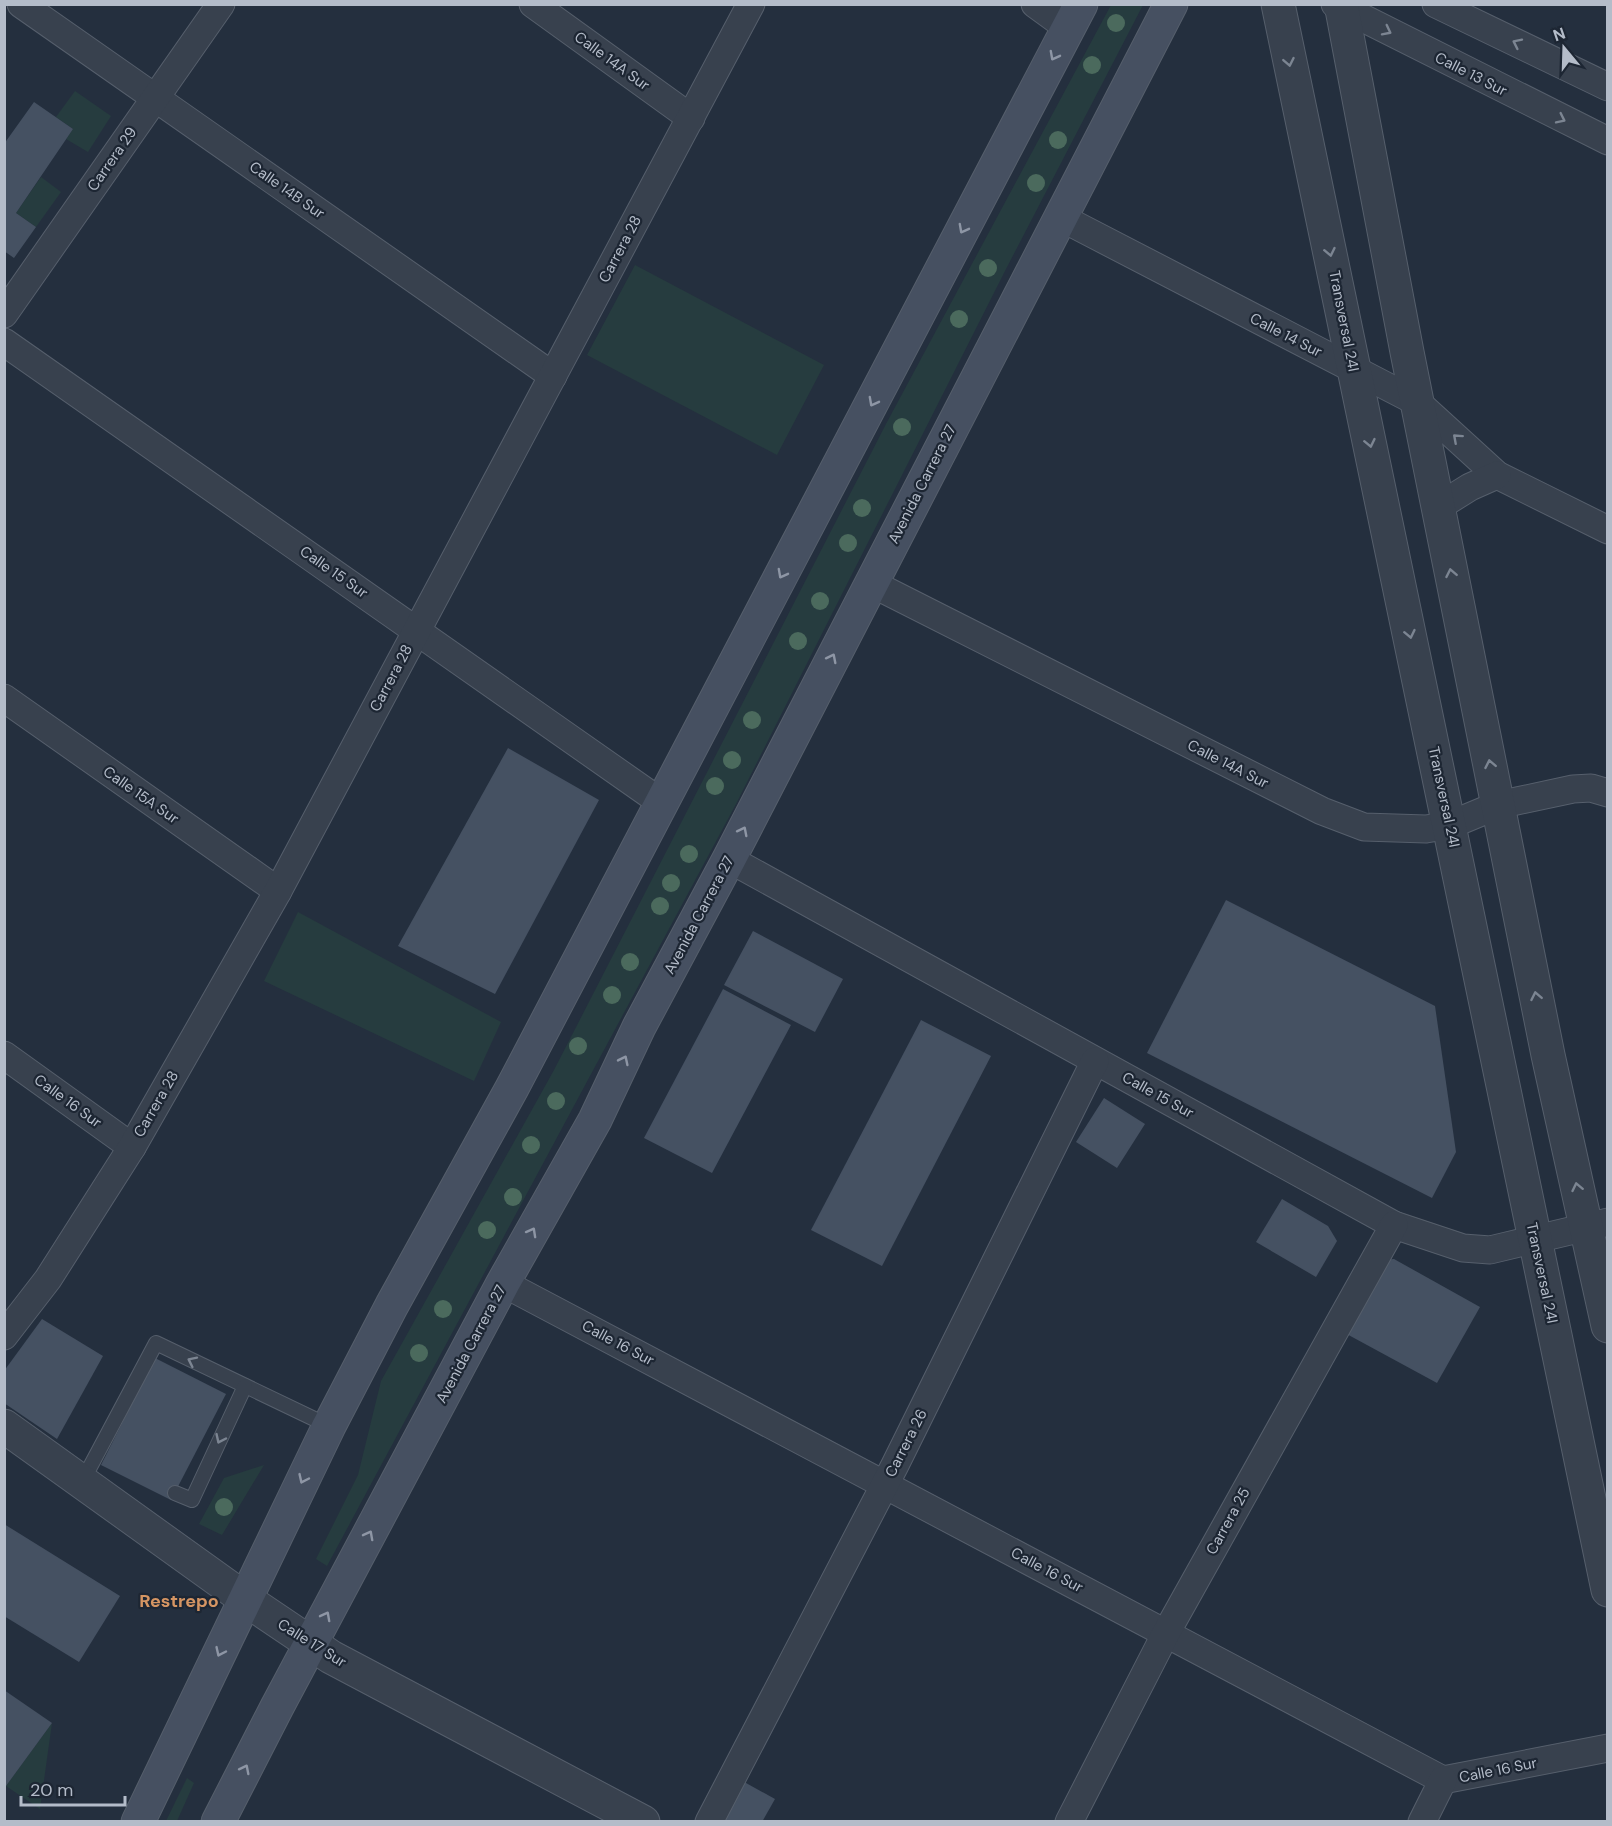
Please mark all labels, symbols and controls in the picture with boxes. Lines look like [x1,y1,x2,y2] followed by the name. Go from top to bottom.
[1534,18,1594,78] north arrow
[1550,22,1568,46] text: N
[1381,24,1392,35] one-way arrow
[570,27,654,95] street label: Calle 14A Sur
[1512,39,1523,51] one-way arrow
[1431,47,1511,101] street label: Calle 13 Sur
[1050,50,1061,61] one-way arrow
[1282,57,1295,67] one-way arrow
[1555,111,1566,123] one-way arrow
[83,123,141,195] street label: Carrera 29
[245,157,329,224] street label: Calle 14B Sur
[594,212,646,286] street label: Carrera 28
[959,223,970,233] one-way arrow
[1323,247,1336,257] one-way arrow
[1324,269,1364,373] street label: Transversal 24I
[1246,308,1326,362] street label: Calle 14 Sur
[868,395,880,406] one-way arrow
[883,421,961,547] street label: Avenida Carrera 27
[1453,434,1464,445] one-way arrow
[1362,438,1375,448] one-way arrow
[296,541,372,603] street label: Calle 15 Sur
[778,568,789,579] one-way arrow
[1445,568,1458,578] one-way arrow
[1403,629,1416,639] one-way arrow
[365,641,417,715] street label: Carrera 28
[825,653,837,664] one-way arrow
[1184,735,1272,793] street label: Calle 14A Sur
[1424,745,1464,849] street label: Transversal 24I
[1484,759,1497,769] one-way arrow
[99,762,183,829] street label: Calle 15A Sur
[736,827,747,837] one-way arrow
[659,852,739,978] street label: Avenida Carrera 27
[1530,992,1543,1002] one-way arrow
[616,1055,628,1066] one-way arrow
[129,1067,183,1141] street label: Carrera 28
[1119,1067,1198,1123] street label: Calle 15 Sur
[30,1070,106,1133] street label: Calle 16 Sur
[1571,1182,1584,1192] one-way arrow
[1522,1221,1562,1325] street label: Transversal 24I
[525,1228,536,1238] one-way arrow
[431,1281,511,1407] street label: Avenida Carrera 27
[578,1316,658,1371] street label: Calle 16 Sur
[188,1356,199,1368] one-way arrow
[880,1405,932,1481] street label: Carrera 26
[215,1433,227,1444] one-way arrow
[298,1472,310,1483] one-way arrow
[1201,1484,1255,1558] street label: Carrera 25
[362,1531,373,1542] one-way arrow
[1007,1543,1087,1598] street label: Calle 16 Sur
[139,1589,219,1613] district label: Restrepo
[319,1611,330,1622] one-way arrow
[274,1614,351,1672] street label: Calle 17 Sur
[215,1645,227,1656] one-way arrow
[1457,1753,1539,1787] street label: Calle 16 Sur
[238,1765,249,1776] one-way arrow
[21,1769,124,1807] scale bar
[30,1778,73,1802] text: 20 m

